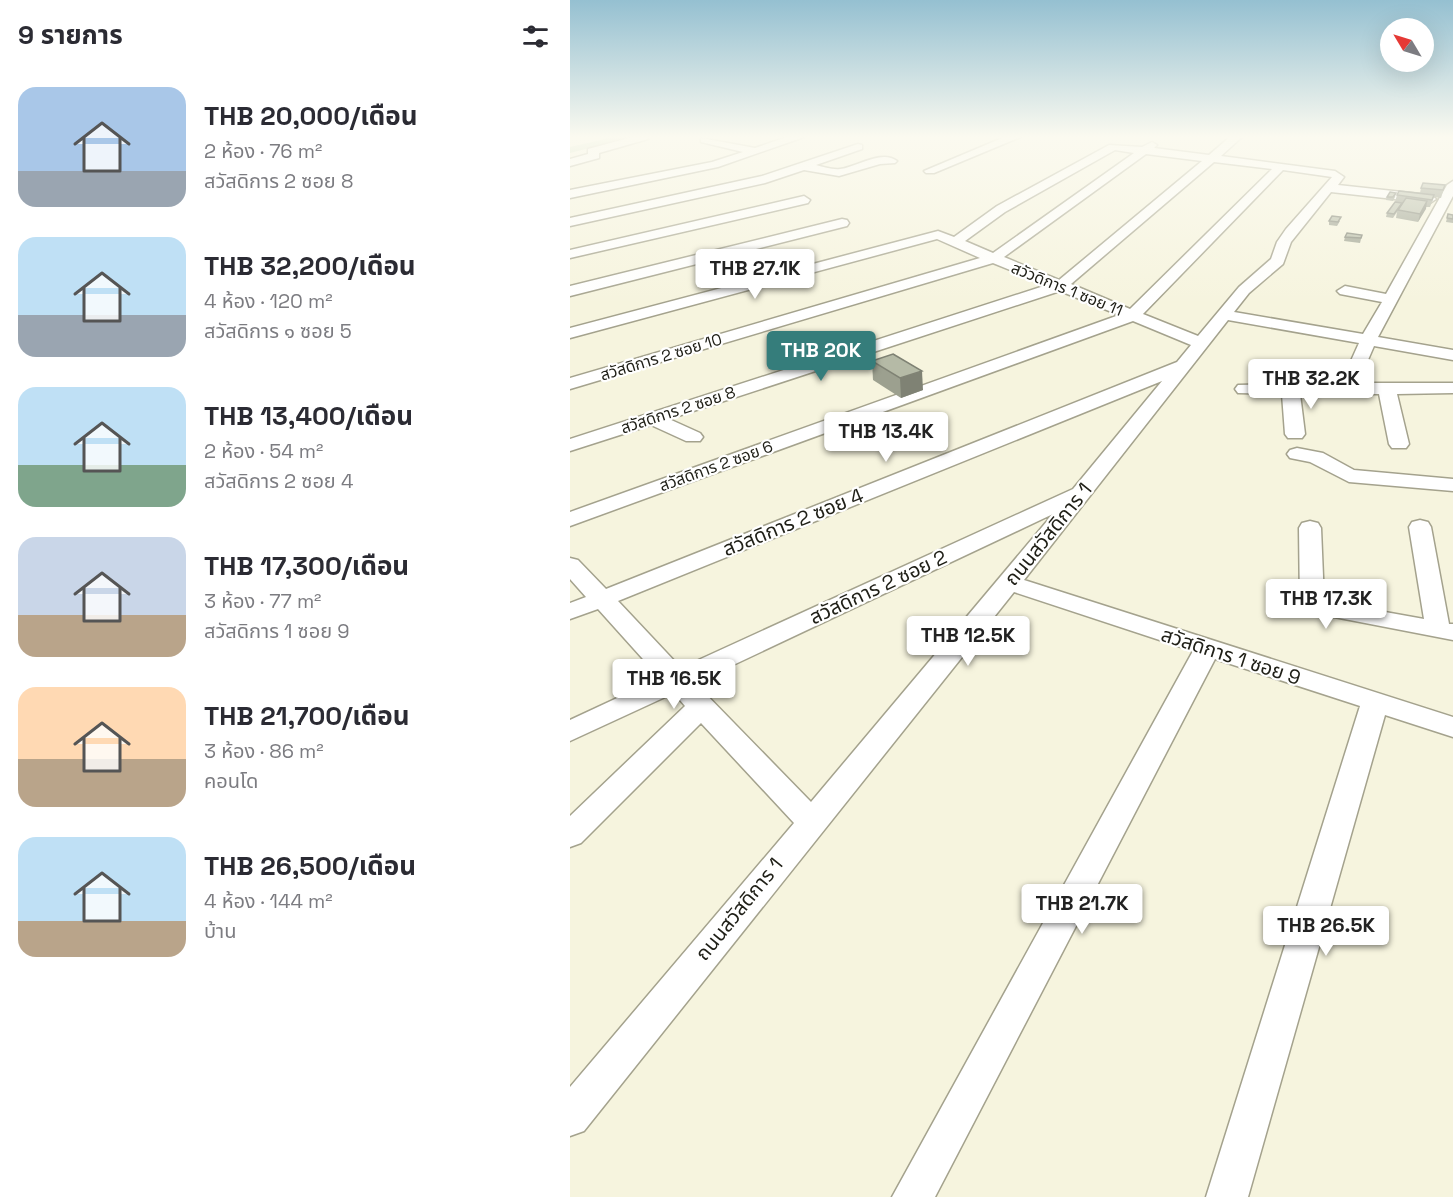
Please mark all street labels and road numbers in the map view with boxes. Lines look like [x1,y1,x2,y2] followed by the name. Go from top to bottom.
[1008,257,1126,321] street label: สวัวดิการ 1 ซอย 11
[597,328,725,386] street label: สวัสดิการ 2 ซอย 10
[618,382,738,438] street label: สวัสดิการ 2 ซอย 8
[656,436,776,496] street label: สวัสดิการ 2 ซอย 6
[999,477,1097,591] street label: ถนนสวัสดิการ 1
[719,482,867,562] street label: สวัสดิการ 2 ซอย 4
[805,544,951,630] street label: สวัสดิการ 2 ซอย 2
[1158,621,1304,691] street label: สวัสดิการ 1 ซอย 9
[690,852,788,966] street label: ถนนสวัสดิการ 1

